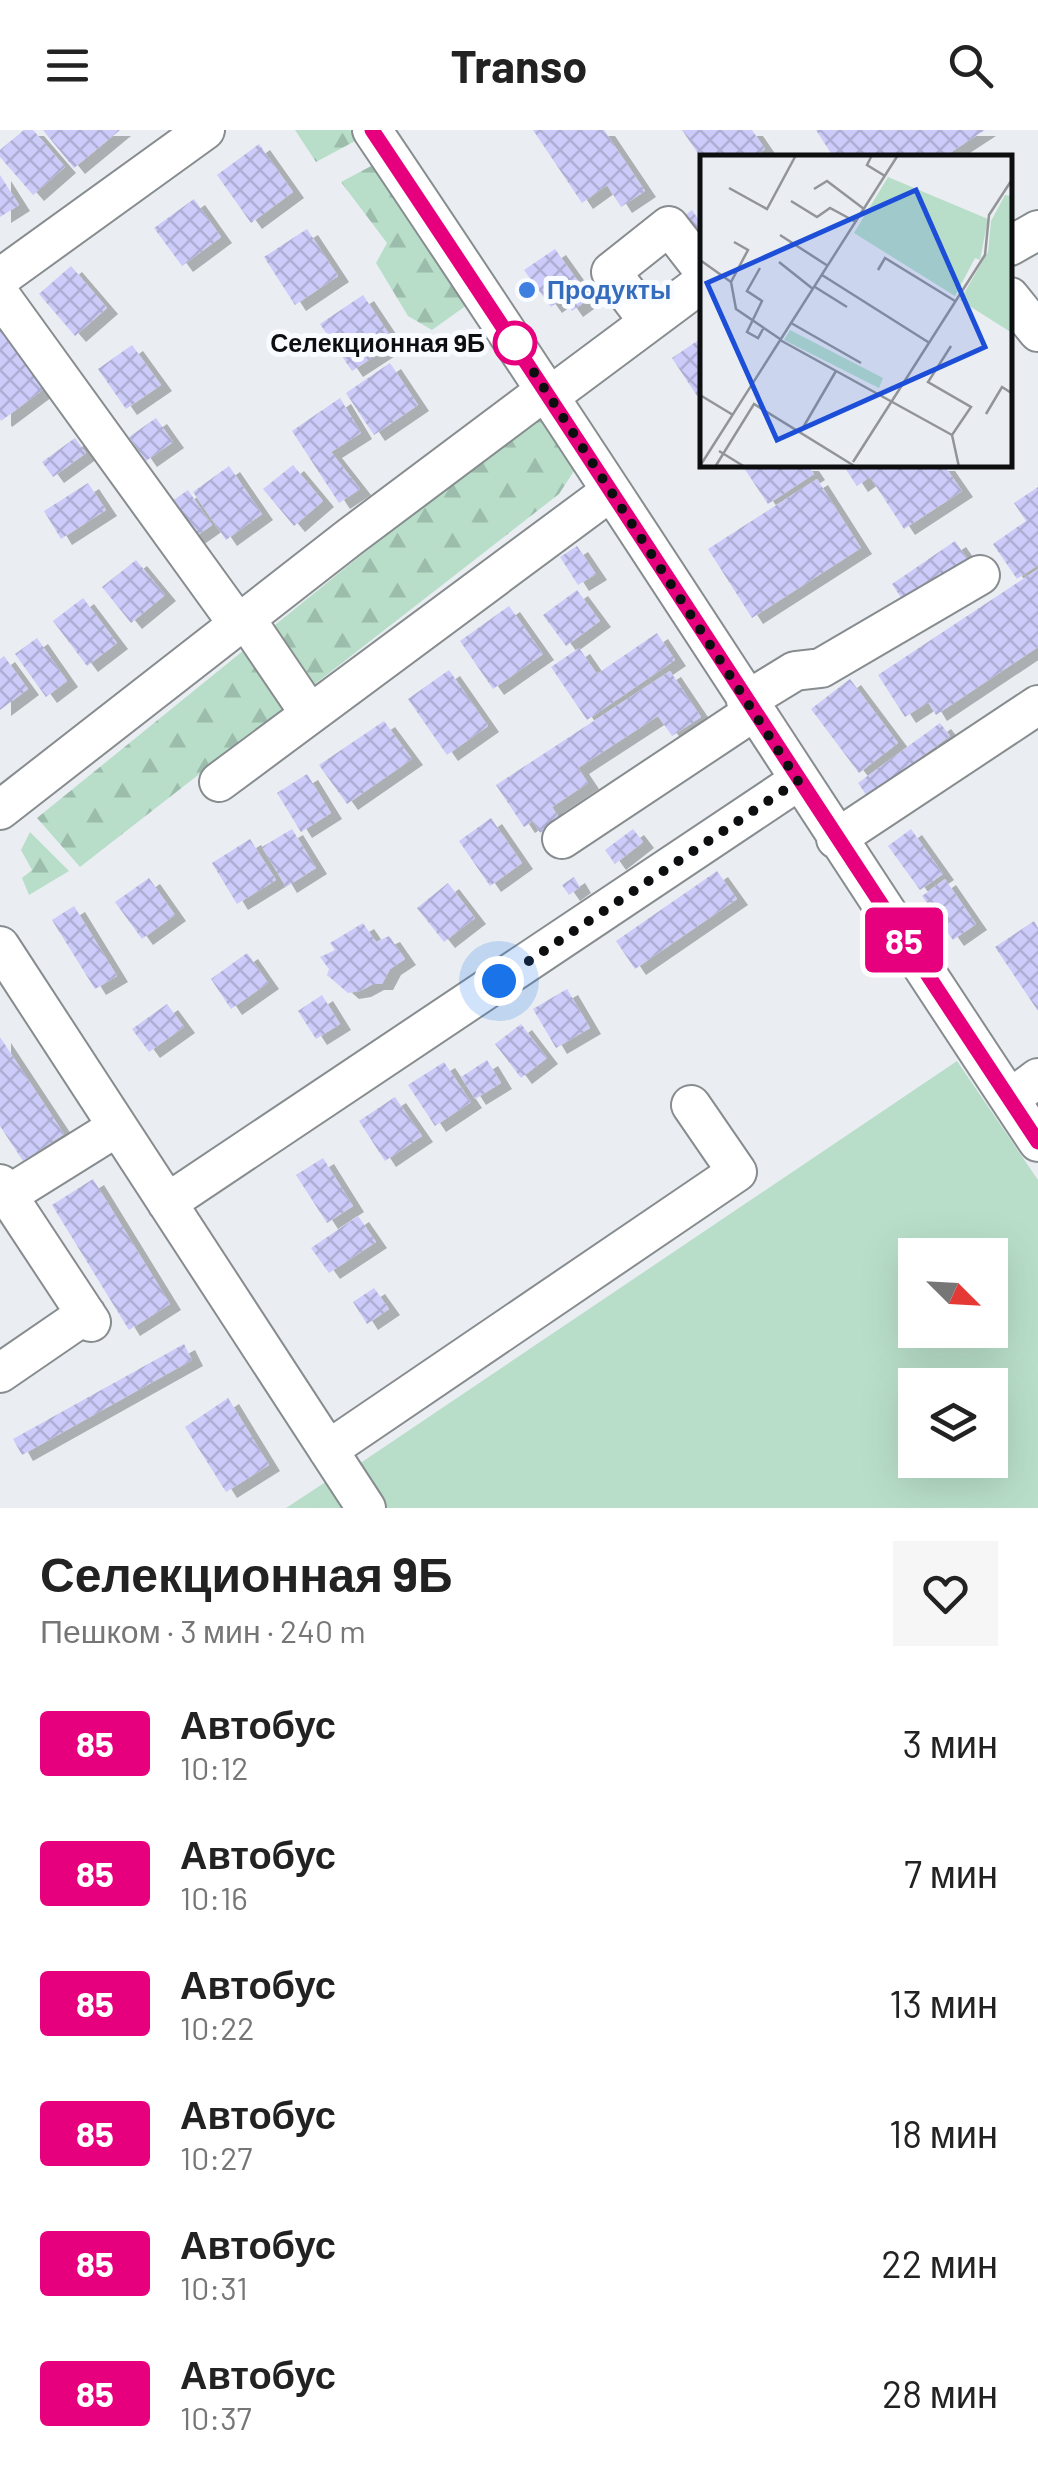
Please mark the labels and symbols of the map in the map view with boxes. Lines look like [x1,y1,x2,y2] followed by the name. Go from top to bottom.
[700,155,1013,468] inset map
[547,274,671,304] place label: Продукты
[516,279,538,301] marker: Продукты
[494,322,536,364] marker: Селекционная 9Б
[270,327,485,357] place label: Селекционная 9Б
[859,908,949,972] line badge: 85
[474,956,524,1006] your location
[898,1238,1008,1348] north arrow

